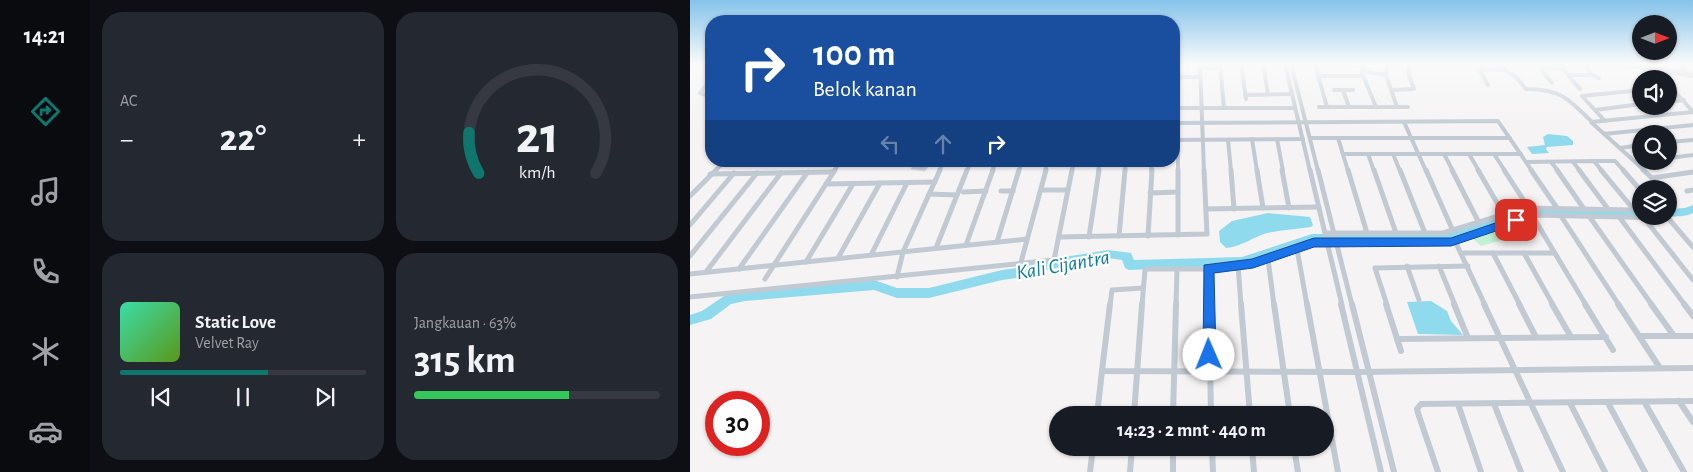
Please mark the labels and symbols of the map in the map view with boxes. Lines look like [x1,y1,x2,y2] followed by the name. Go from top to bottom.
[1632,15,1678,60] north arrow
[1495,199,1537,241] pin
[1015,246,1111,284] water label: Kali Cijantra
[1182,328,1234,380] position arrow
[705,391,770,456] speed limit sign: 30

